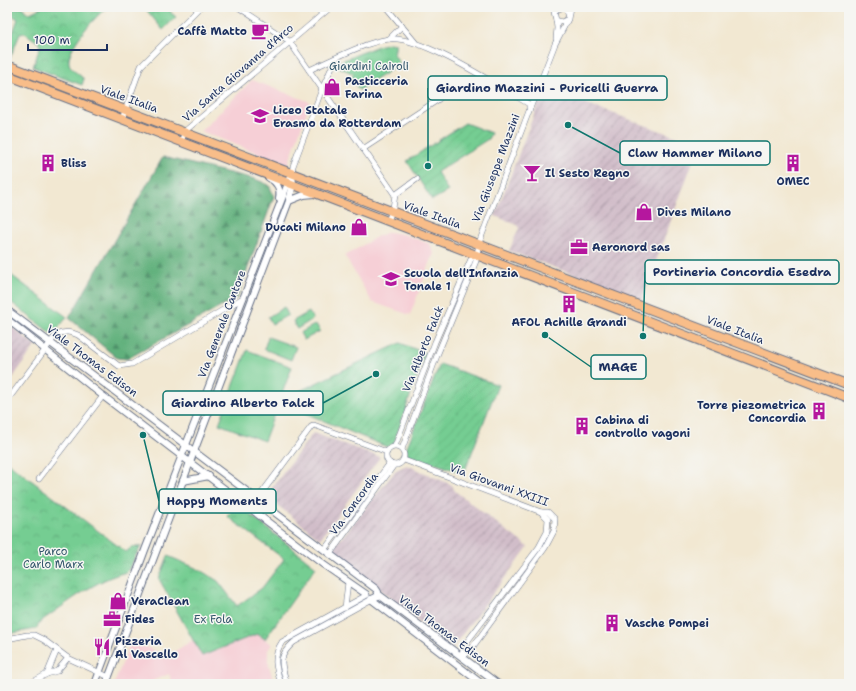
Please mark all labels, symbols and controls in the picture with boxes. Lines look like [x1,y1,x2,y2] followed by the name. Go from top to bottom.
[179,20,297,125] street label: Via Santa Giovanna d'Arco
[250,21,270,41] cafe icon: Caffè Matto
[177,24,247,39] place label: Caffè Matto
[28,26,107,52] scale bar
[34,32,70,48] text: 100 m
[329,59,409,74] park label: Giardini Cairoli
[345,74,408,102] place label: Pasticceria Farina
[428,76,667,100] callout: Giardino Mazzini - Puricelli Guerra
[322,77,342,97] shop icon: Pasticceria Farina
[436,80,659,96] text: Giardino Mazzini - Puricelli Guerra
[98,82,160,116] street label: Viale Italia
[273,103,401,131] place label: Liceo Statale Erasmo da Rotterdam
[250,106,270,126] school or university icon: Liceo Statale Erasmo da Rotterdam
[468,112,524,224] street label: Via Giuseppe Mazzini
[620,141,770,165] callout: Claw Hammer Milano
[628,145,762,161] text: Claw Hammer Milano
[38,153,58,173] building icon: Bliss
[783,153,803,173] building icon: OMEC
[61,156,87,171] place label: Bliss
[522,163,542,183] bar icon: Il Sesto Regno
[545,166,630,181] place label: Il Sesto Regno
[777,174,810,189] place label: OMEC
[401,198,463,232] street label: Viale Italia
[634,202,654,222] shop icon: Dives Milano
[657,205,731,220] place label: Dives Milano
[349,217,369,237] shop icon: Ducati Milano
[265,220,346,235] place label: Ducati Milano
[569,237,589,257] office icon: Aeronord sas
[592,240,670,255] place label: Aeronord sas
[645,260,839,284] callout: Portineria Concordia Esedra
[653,264,832,280] text: Portineria Concordia Esedra
[404,266,519,294] place label: Scuola dell'Infanzia Tonale 1
[194,268,250,380] street label: Via Generale Cantore
[381,269,401,289] school or university icon: Scuola dell'Infanzia Tonale 1
[559,294,579,314] building icon: AFOL Achille Grandi
[399,304,447,394] street label: Via Alberto Falck
[704,312,766,348] street label: Viale Italia
[511,315,627,330] place label: AFOL Achille Grandi
[43,322,141,400] street label: Viale Thomas Edison
[591,355,646,379] callout: MAGE
[598,359,638,375] text: MAGE
[163,391,323,415] callout: Giardino Alberto Falck
[171,395,315,411] text: Giardino Alberto Falck
[697,398,806,426] place label: Torre piezometrica Concordia
[809,401,829,421] building icon: Torre piezometrica Concordia
[595,413,690,441] place label: Cabina di controllo vagoni
[572,416,592,436] building icon: Cabina di controllo vagoni
[447,460,551,510] street label: Via Giovanni XXIII
[326,469,382,538] street label: Via Concordia
[159,489,276,513] callout: Happy Moments
[166,493,268,509] text: Happy Moments
[23,544,83,572] park label: Parco Carlo Marx
[108,591,128,611] shop icon: VeraClean
[395,592,493,670] street label: Viale Thomas Edison
[131,594,190,609] place label: VeraClean
[102,609,122,629] office icon: Fides
[125,612,155,627] place label: Fides
[194,612,233,627] park label: Ex Fola
[602,613,622,633] building icon: Vasche Pompei
[625,616,709,631] place label: Vasche Pompei
[115,634,178,662] place label: Pizzeria Al Vascello
[92,637,112,657] restaurant icon: Pizzeria Al Vascello

